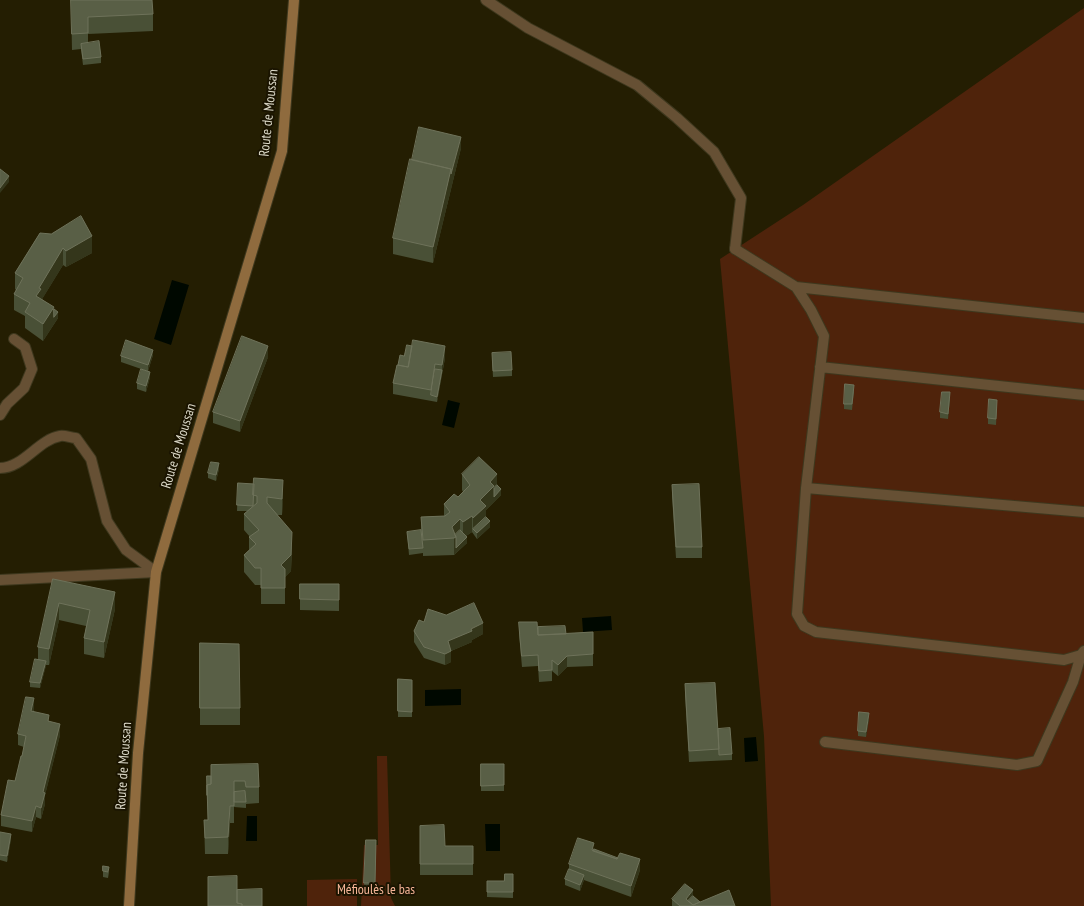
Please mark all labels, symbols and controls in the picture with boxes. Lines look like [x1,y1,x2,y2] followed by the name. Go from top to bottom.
[256,68,282,158] street label: Route de Moussan
[158,402,200,490] street label: Route de Moussan
[113,722,135,810] street label: Route de Moussan
[337,882,415,898] park label: Méfioulès le bas

